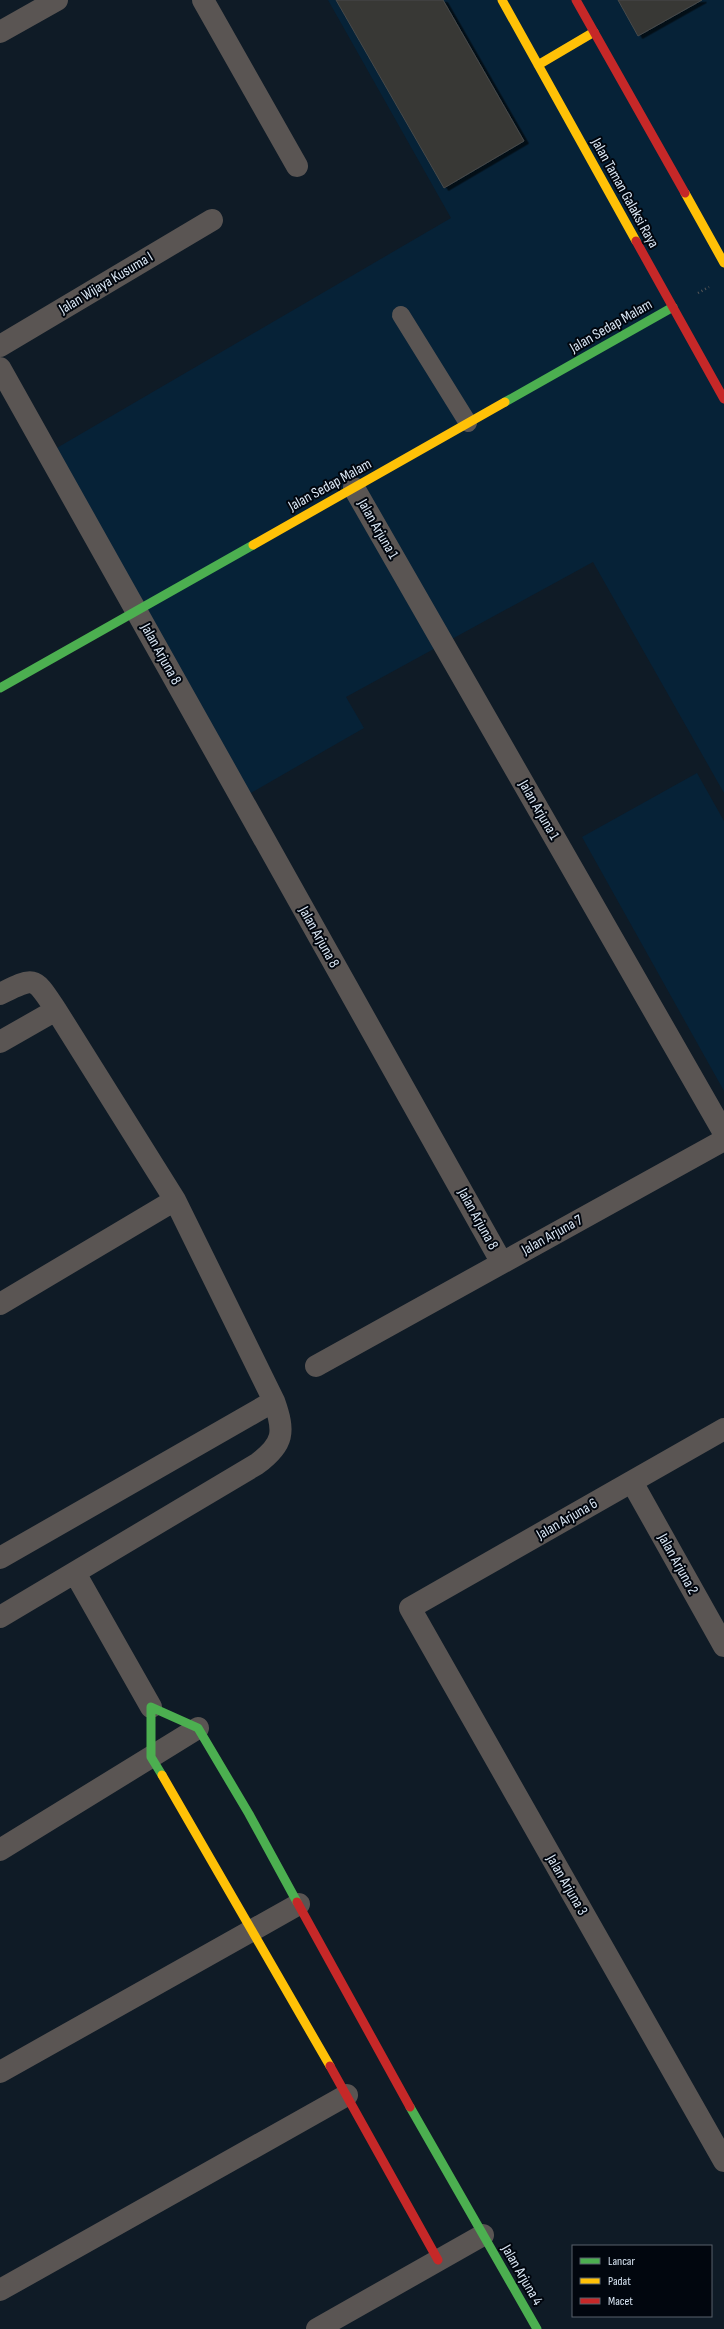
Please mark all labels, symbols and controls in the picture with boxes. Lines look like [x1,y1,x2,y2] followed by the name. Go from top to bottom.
[586,134,663,252] street label: Jalan Taman Galaksi Raya
[55,248,156,319] street label: Jalan Wijaya Kusuma I
[565,295,656,358] street label: Jalan Sedap Malam
[284,454,375,516] street label: Jalan Sedap Malam
[353,495,403,563] street label: Jalan Arjuna 1
[136,619,186,688] street label: Jalan Arjuna 8
[514,776,564,844] street label: Jalan Arjuna 1
[294,902,344,971] street label: Jalan Arjuna 8
[453,1184,503,1253] street label: Jalan Arjuna 8
[517,1211,586,1260] street label: Jalan Arjuna 7
[532,1494,601,1545] street label: Jalan Arjuna 6
[653,1529,703,1598] street label: Jalan Arjuna 2
[542,1850,592,1919] street label: Jalan Arjuna 3
[497,2240,547,2309] street label: Jalan Arjuna 4
[572,2245,712,2317] legend
[608,2254,635,2269] text: Lancar
[608,2274,631,2289] text: Padat
[608,2294,633,2309] text: Macet

